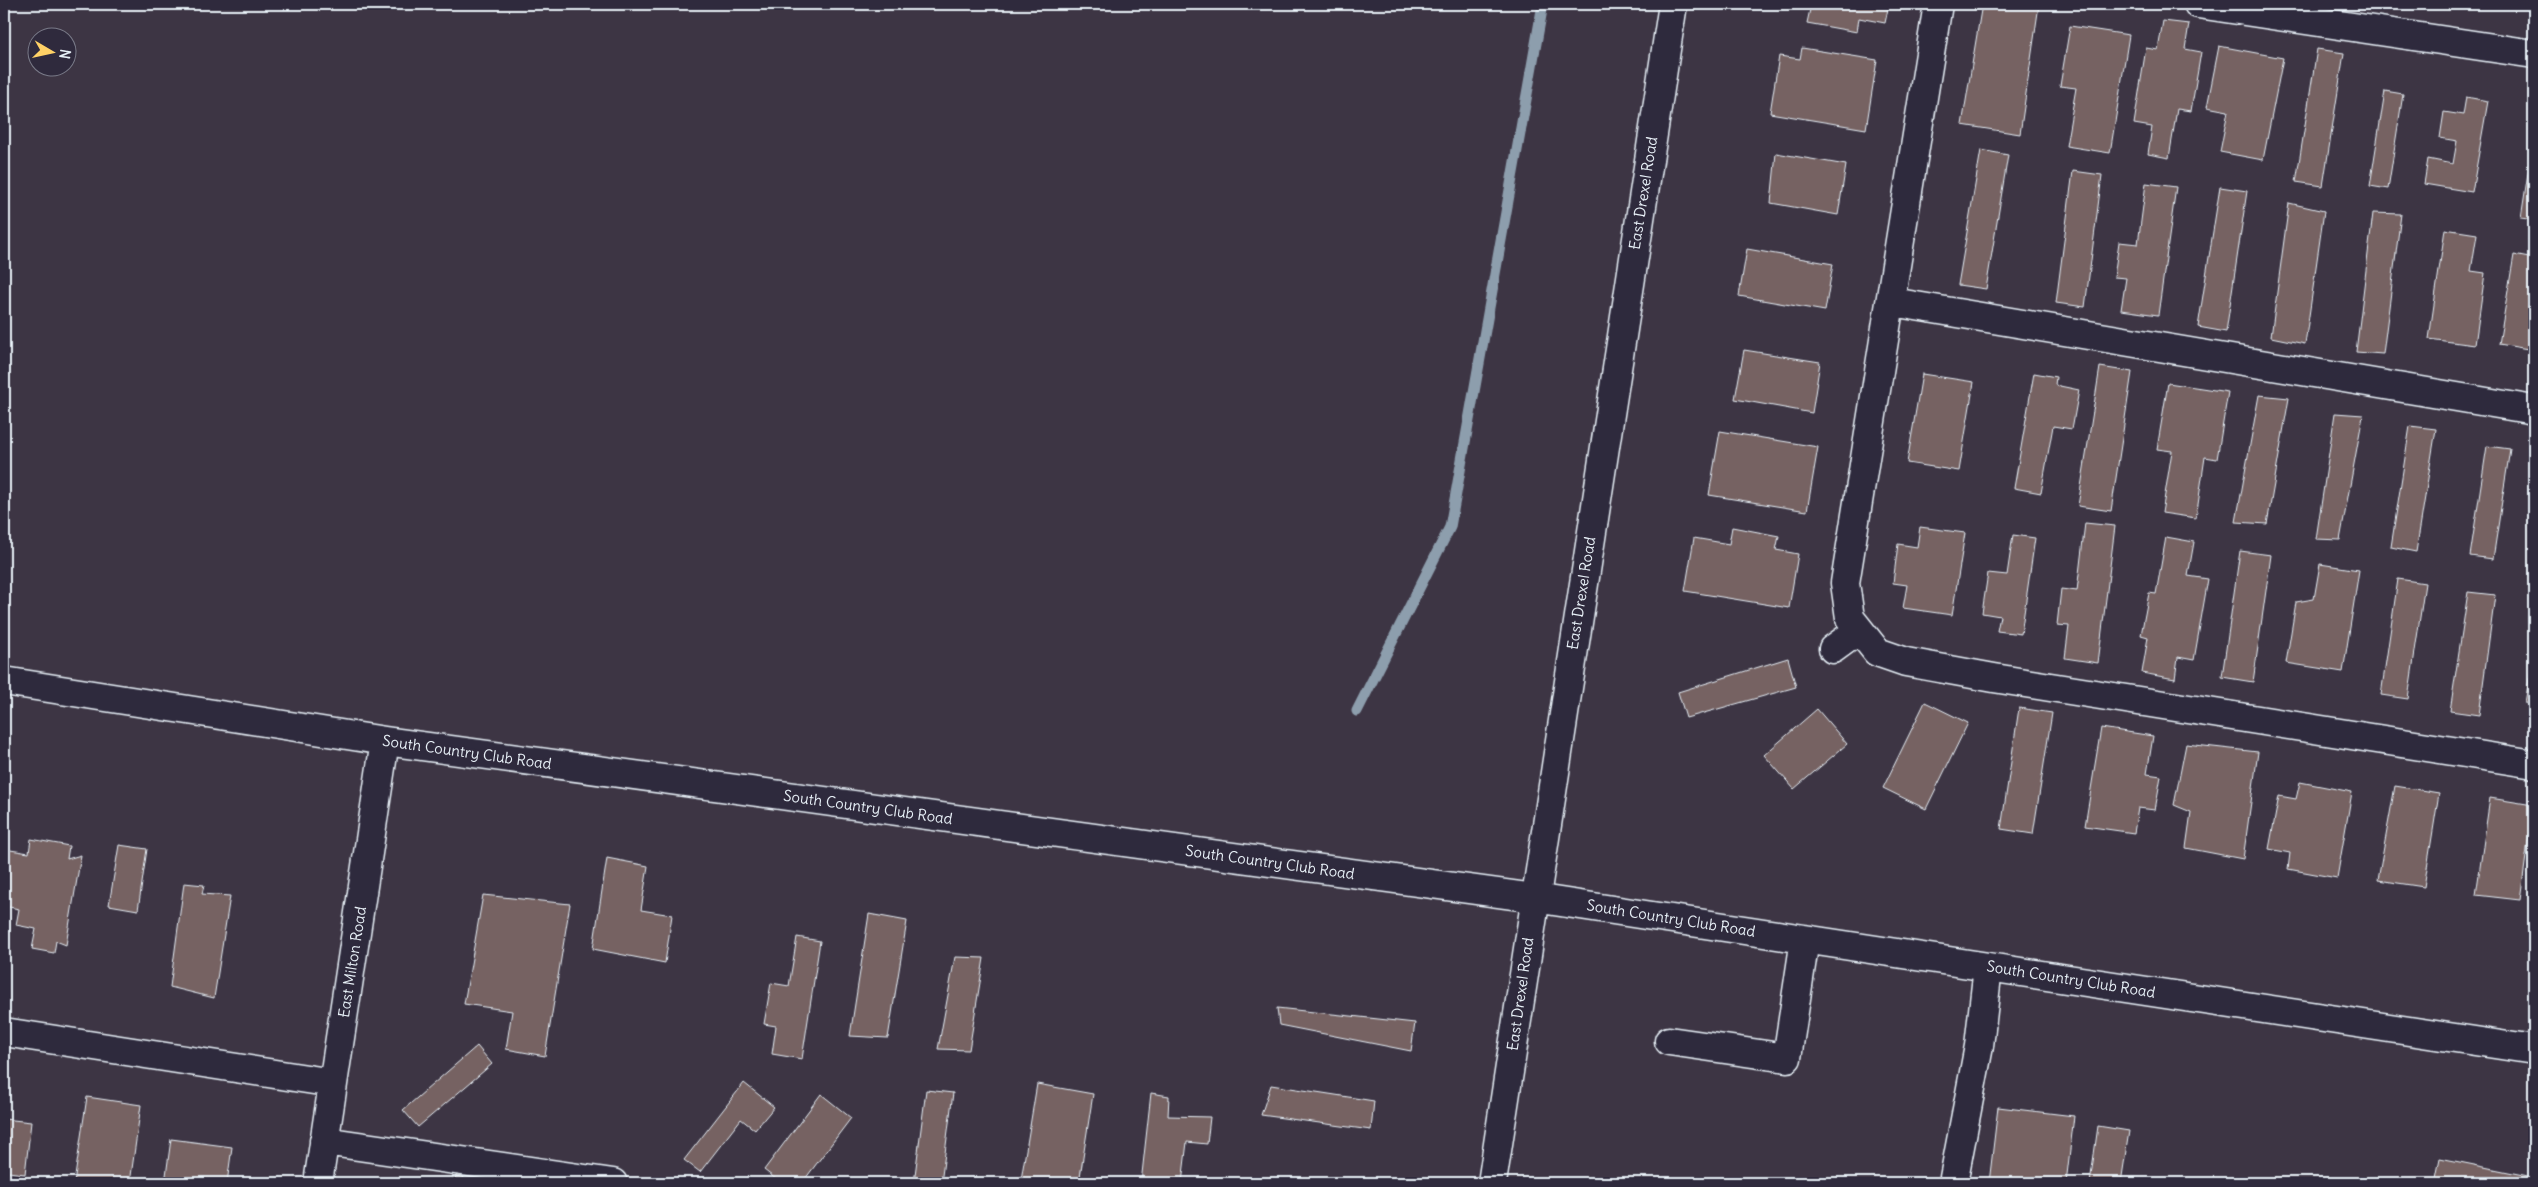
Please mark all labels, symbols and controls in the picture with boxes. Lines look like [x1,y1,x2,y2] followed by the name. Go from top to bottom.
[28,28,78,78] north arrow
[55,48,74,60] text: N
[1625,135,1661,251] street label: East Drexel Road
[1563,535,1599,651] street label: East Drexel Road
[381,731,553,773] street label: South Country Club Road
[782,786,954,828] street label: South Country Club Road
[1184,841,1356,883] street label: South Country Club Road
[1585,895,1757,941] street label: South Country Club Road
[334,905,370,1019] street label: East Milton Road
[1503,936,1537,1052] street label: East Drexel Road
[1985,956,2157,1002] street label: South Country Club Road

